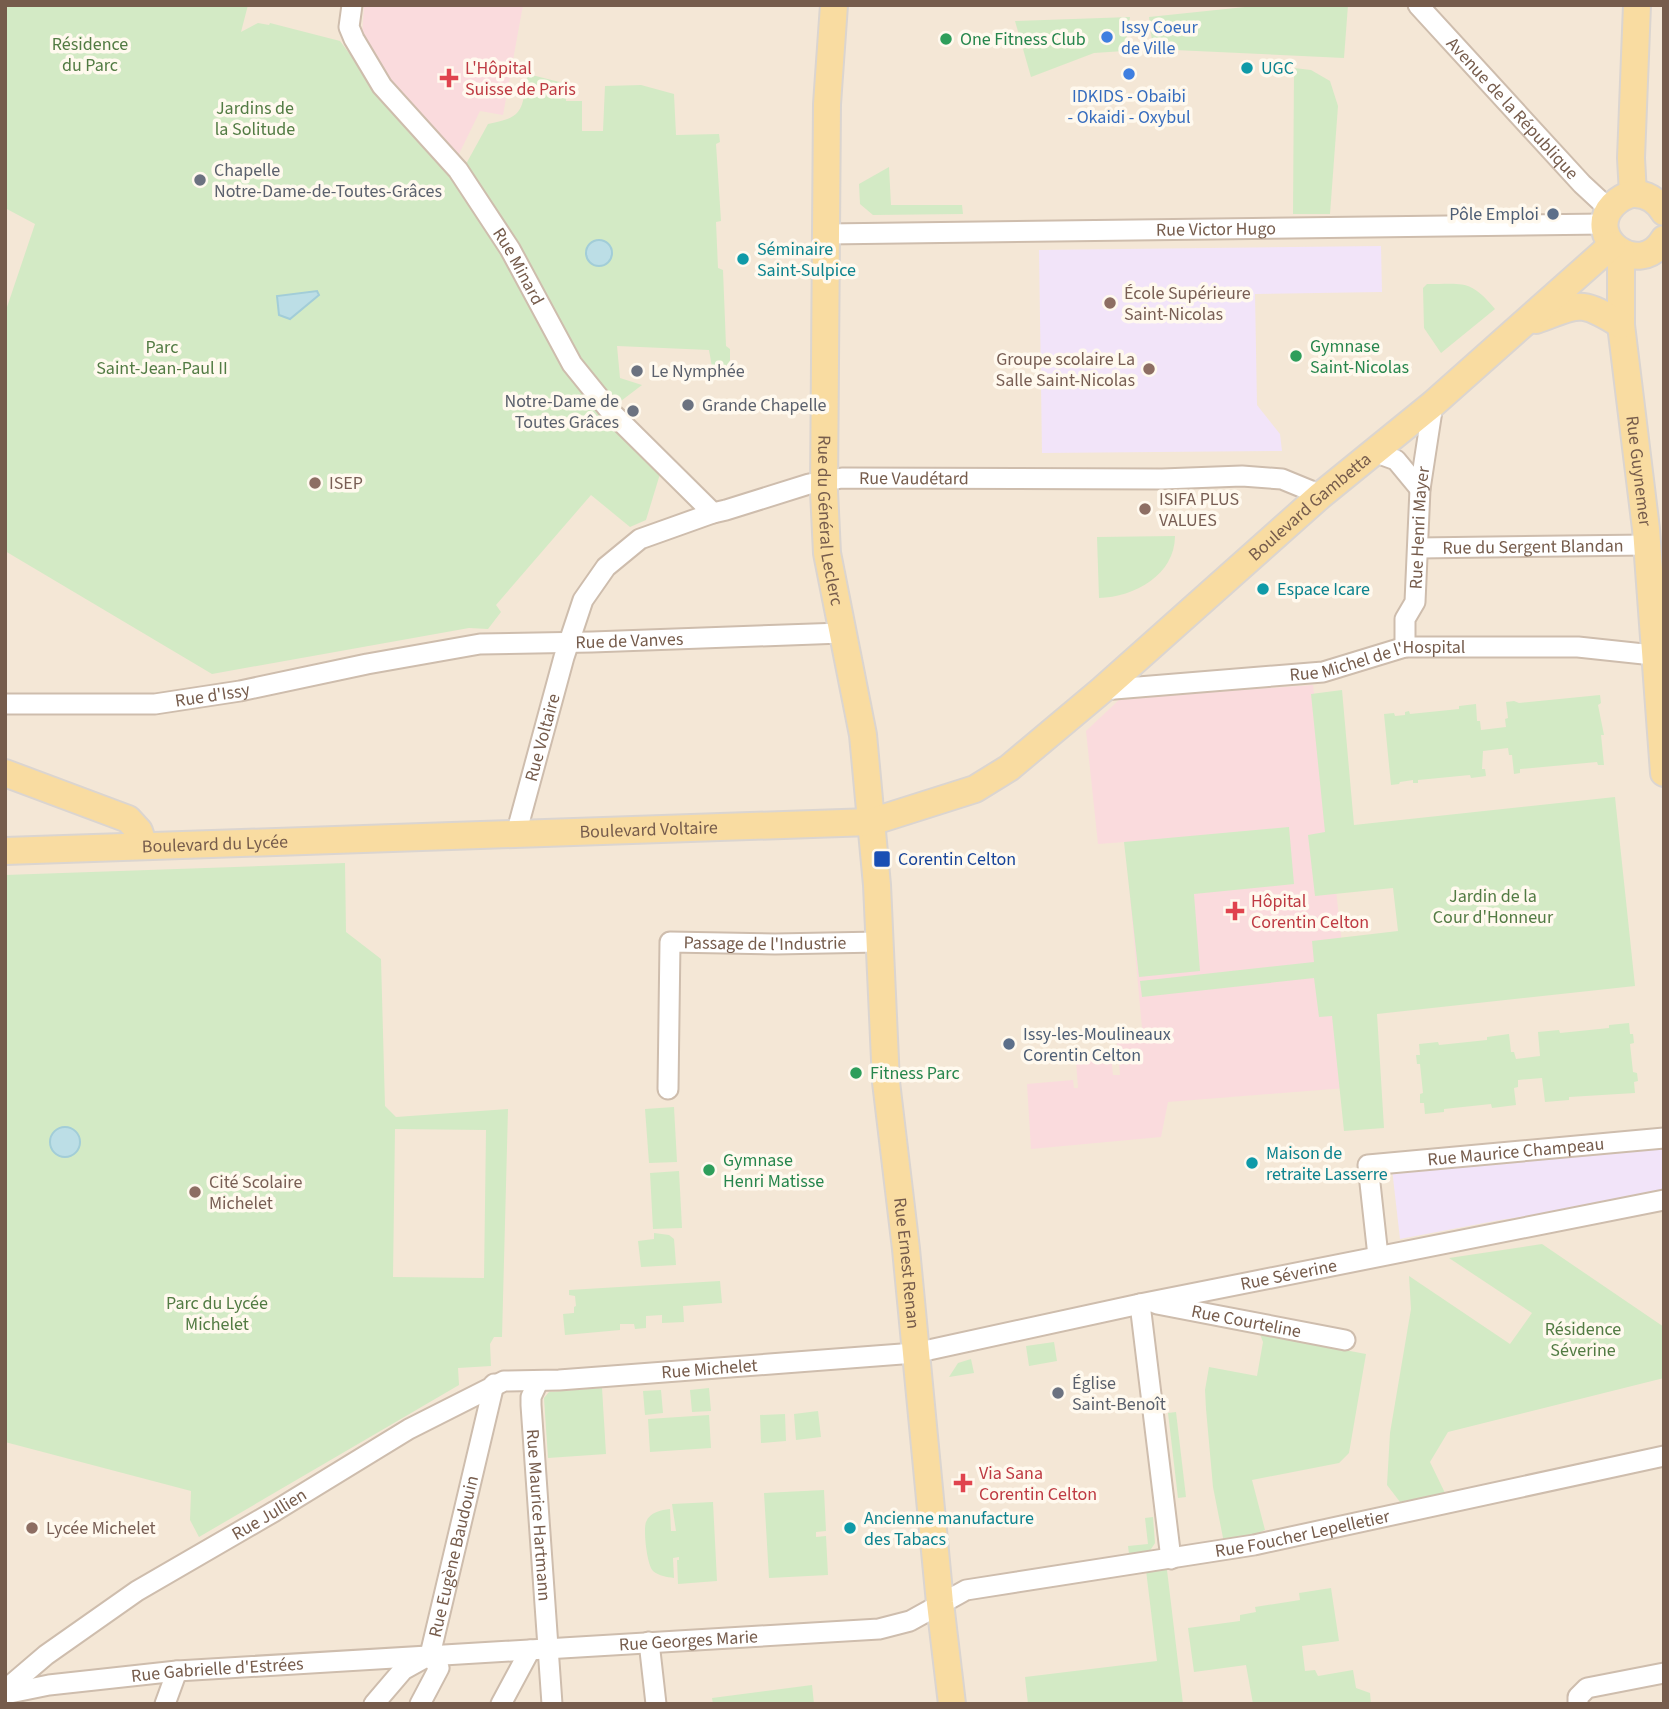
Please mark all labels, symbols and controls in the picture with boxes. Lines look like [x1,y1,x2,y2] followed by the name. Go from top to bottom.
[1121,15,1199,61] place label: Issy Coeur de Ville
[960,27,1086,52] place label: One Fitness Club
[1099,29,1115,45] marker: Issy Coeur de Ville
[938,31,954,47] marker: One Fitness Club
[52,32,128,78] park label: Résidence du Parc
[1440,32,1584,185] street label: Avenue de la République
[465,56,576,102] place label: L'Hôpital Suisse de Paris
[1261,56,1294,81] place label: UGC
[1239,60,1255,76] marker: UGC
[1121,66,1137,82] marker: IDKIDS - Obaibi - Okaidi - Oxybul
[439,68,459,88] marker: L'Hôpital Suisse de Paris
[1067,84,1191,130] place label: IDKIDS - Obaibi - Okaidi - Oxybul
[215,96,295,142] park label: Jardins de la Solitude
[214,158,442,204] place label: Chapelle Notre-Dame-de-Toutes-Grâces
[192,172,208,188] marker: Chapelle Notre-Dame-de-Toutes-Grâces
[1449,202,1539,227] place label: Pôle Emploi
[1545,206,1561,222] marker: Pôle Emploi
[1156,216,1276,243] street label: Rue Victor Hugo
[486,223,550,310] street label: Rue Minard
[757,237,856,283] place label: Séminaire Saint-Sulpice
[735,251,751,267] marker: Séminaire Saint-Sulpice
[1124,281,1251,327] place label: École Supérieure Saint-Nicolas
[1102,295,1118,311] marker: École Supérieure Saint-Nicolas
[1310,334,1409,380] place label: Gymnase Saint-Nicolas
[96,335,228,381] park label: Parc Saint-Jean-Paul II
[996,347,1135,393] place label: Groupe scolaire La Salle Saint-Nicolas
[1288,348,1304,364] marker: Gymnase Saint-Nicolas
[651,359,745,384] place label: Le Nymphée
[1141,361,1157,377] marker: Groupe scolaire La Salle Saint-Nicolas
[629,363,645,379] marker: Le Nymphée
[505,389,619,435] place label: Notre-Dame de Toutes Grâces
[702,393,827,418] place label: Grande Chapelle
[680,397,696,413] marker: Grande Chapelle
[625,403,641,419] marker: Notre-Dame de Toutes Grâces
[1619,414,1658,528] street label: Rue Guynemer
[811,435,849,608] street label: Rue du Général Leclerc
[1243,447,1377,567] street label: Boulevard Gambetta
[1404,464,1436,590] street label: Rue Henri Mayer
[859,466,969,491] street label: Rue Vaudétard
[329,471,363,496] place label: ISEP
[307,475,323,491] marker: ISEP
[1159,487,1239,533] place label: ISIFA PLUS VALUES
[1137,501,1153,517] marker: ISIFA PLUS VALUES
[1442,533,1624,561] street label: Rue du Sergent Blandan
[1277,577,1370,602] place label: Espace Icare
[1255,581,1271,597] marker: Espace Icare
[575,627,684,655] street label: Rue de Vanves
[1289,635,1465,688] street label: Rue Michel de l'Hospital
[173,677,253,714] street label: Rue d'Issy
[519,691,567,784] street label: Rue Voltaire
[579,815,718,845] street label: Boulevard Voltaire
[141,830,288,859] street label: Boulevard du Lycée
[898,847,1016,872] place label: Corentin Celton
[872,849,892,869] marker: Corentin Celton
[1433,884,1554,930] park label: Jardin de la Cour d'Honneur
[1251,889,1369,935] place label: Hôpital Corentin Celton
[1225,901,1245,921] marker: Hôpital Corentin Celton
[683,930,847,957] street label: Passage de l'Industrie
[1023,1022,1171,1068] place label: Issy-les-Moulineaux Corentin Celton
[1001,1036,1017,1052] marker: Issy-les-Moulineaux Corentin Celton
[870,1061,960,1086] place label: Fitness Parc
[848,1065,864,1081] marker: Fitness Parc
[1426,1132,1605,1173] street label: Rue Maurice Champeau
[1266,1141,1388,1187] place label: Maison de retraite Lasserre
[723,1148,824,1194] place label: Gymnase Henri Matisse
[1244,1155,1260,1171] marker: Maison de retraite Lasserre
[701,1162,717,1178] marker: Gymnase Henri Matisse
[209,1170,302,1216] place label: Cité Scolaire Michelet
[187,1184,203,1200] marker: Cité Scolaire Michelet
[887,1196,926,1330] street label: Rue Ernest Renan
[1238,1253,1339,1297] street label: Rue Séverine
[166,1291,268,1337] park label: Parc du Lycée Michelet
[1189,1299,1303,1344] street label: Rue Courteline
[1545,1317,1621,1363] park label: Résidence Séverine
[660,1353,758,1385] street label: Rue Michelet
[1072,1371,1166,1417] place label: Église Saint-Benoît
[1050,1385,1066,1401] marker: Église Saint-Benoît
[520,1428,557,1602] street label: Rue Maurice Hartmann
[979,1461,1097,1507] place label: Via Sana Corentin Celton
[423,1473,485,1640] street label: Rue Eugène Baudouin
[953,1473,973,1493] marker: Via Sana Corentin Celton
[227,1482,312,1547] street label: Rue Jullien
[1213,1504,1393,1564] street label: Rue Foucher Lepelletier
[864,1506,1034,1552] place label: Ancienne manufacture des Tabacs
[46,1516,156,1541] place label: Lycée Michelet
[24,1520,40,1536] marker: Lycée Michelet
[842,1520,858,1536] marker: Ancienne manufacture des Tabacs
[618,1624,759,1658] street label: Rue Georges Marie
[130,1651,304,1689] street label: Rue Gabrielle d'Estrées

